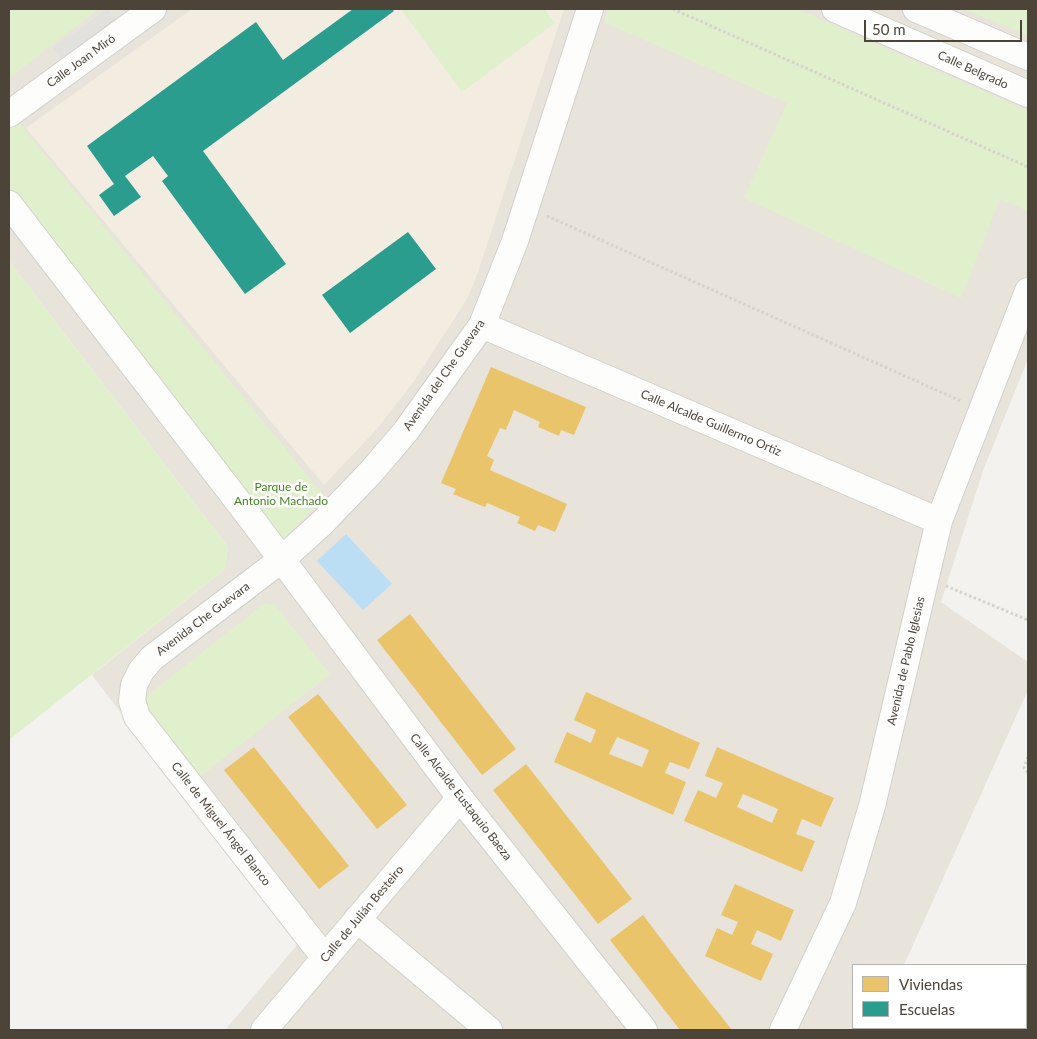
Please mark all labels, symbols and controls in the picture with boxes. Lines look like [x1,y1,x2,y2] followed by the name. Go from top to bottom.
[867,10,1024,42] scale bar
[872,20,906,38] text: 50 m
[44,31,118,91] street label: Calle Joan Miró
[935,48,1011,92] street label: Calle Belgrado
[400,317,488,433] street label: Avenida del Che Guevara
[638,387,784,459] street label: Calle Alcalde Guillermo Ortiz
[234,480,328,508] park label: Parque de Antonio Machado
[153,579,253,659] street label: Avenida Che Guevara
[884,595,928,727] street label: Avenida de Pablo Iglesias
[407,731,515,863] street label: Calle Alcalde Eustaquio Baeza
[168,759,274,889] street label: Calle de Miguel Ángel Blanco
[317,863,407,965] street label: Calle de Julián Besteiro
[852,964,1027,1029] legend
[899,975,963,993] text: Viviendas
[899,1000,955,1018] text: Escuelas

